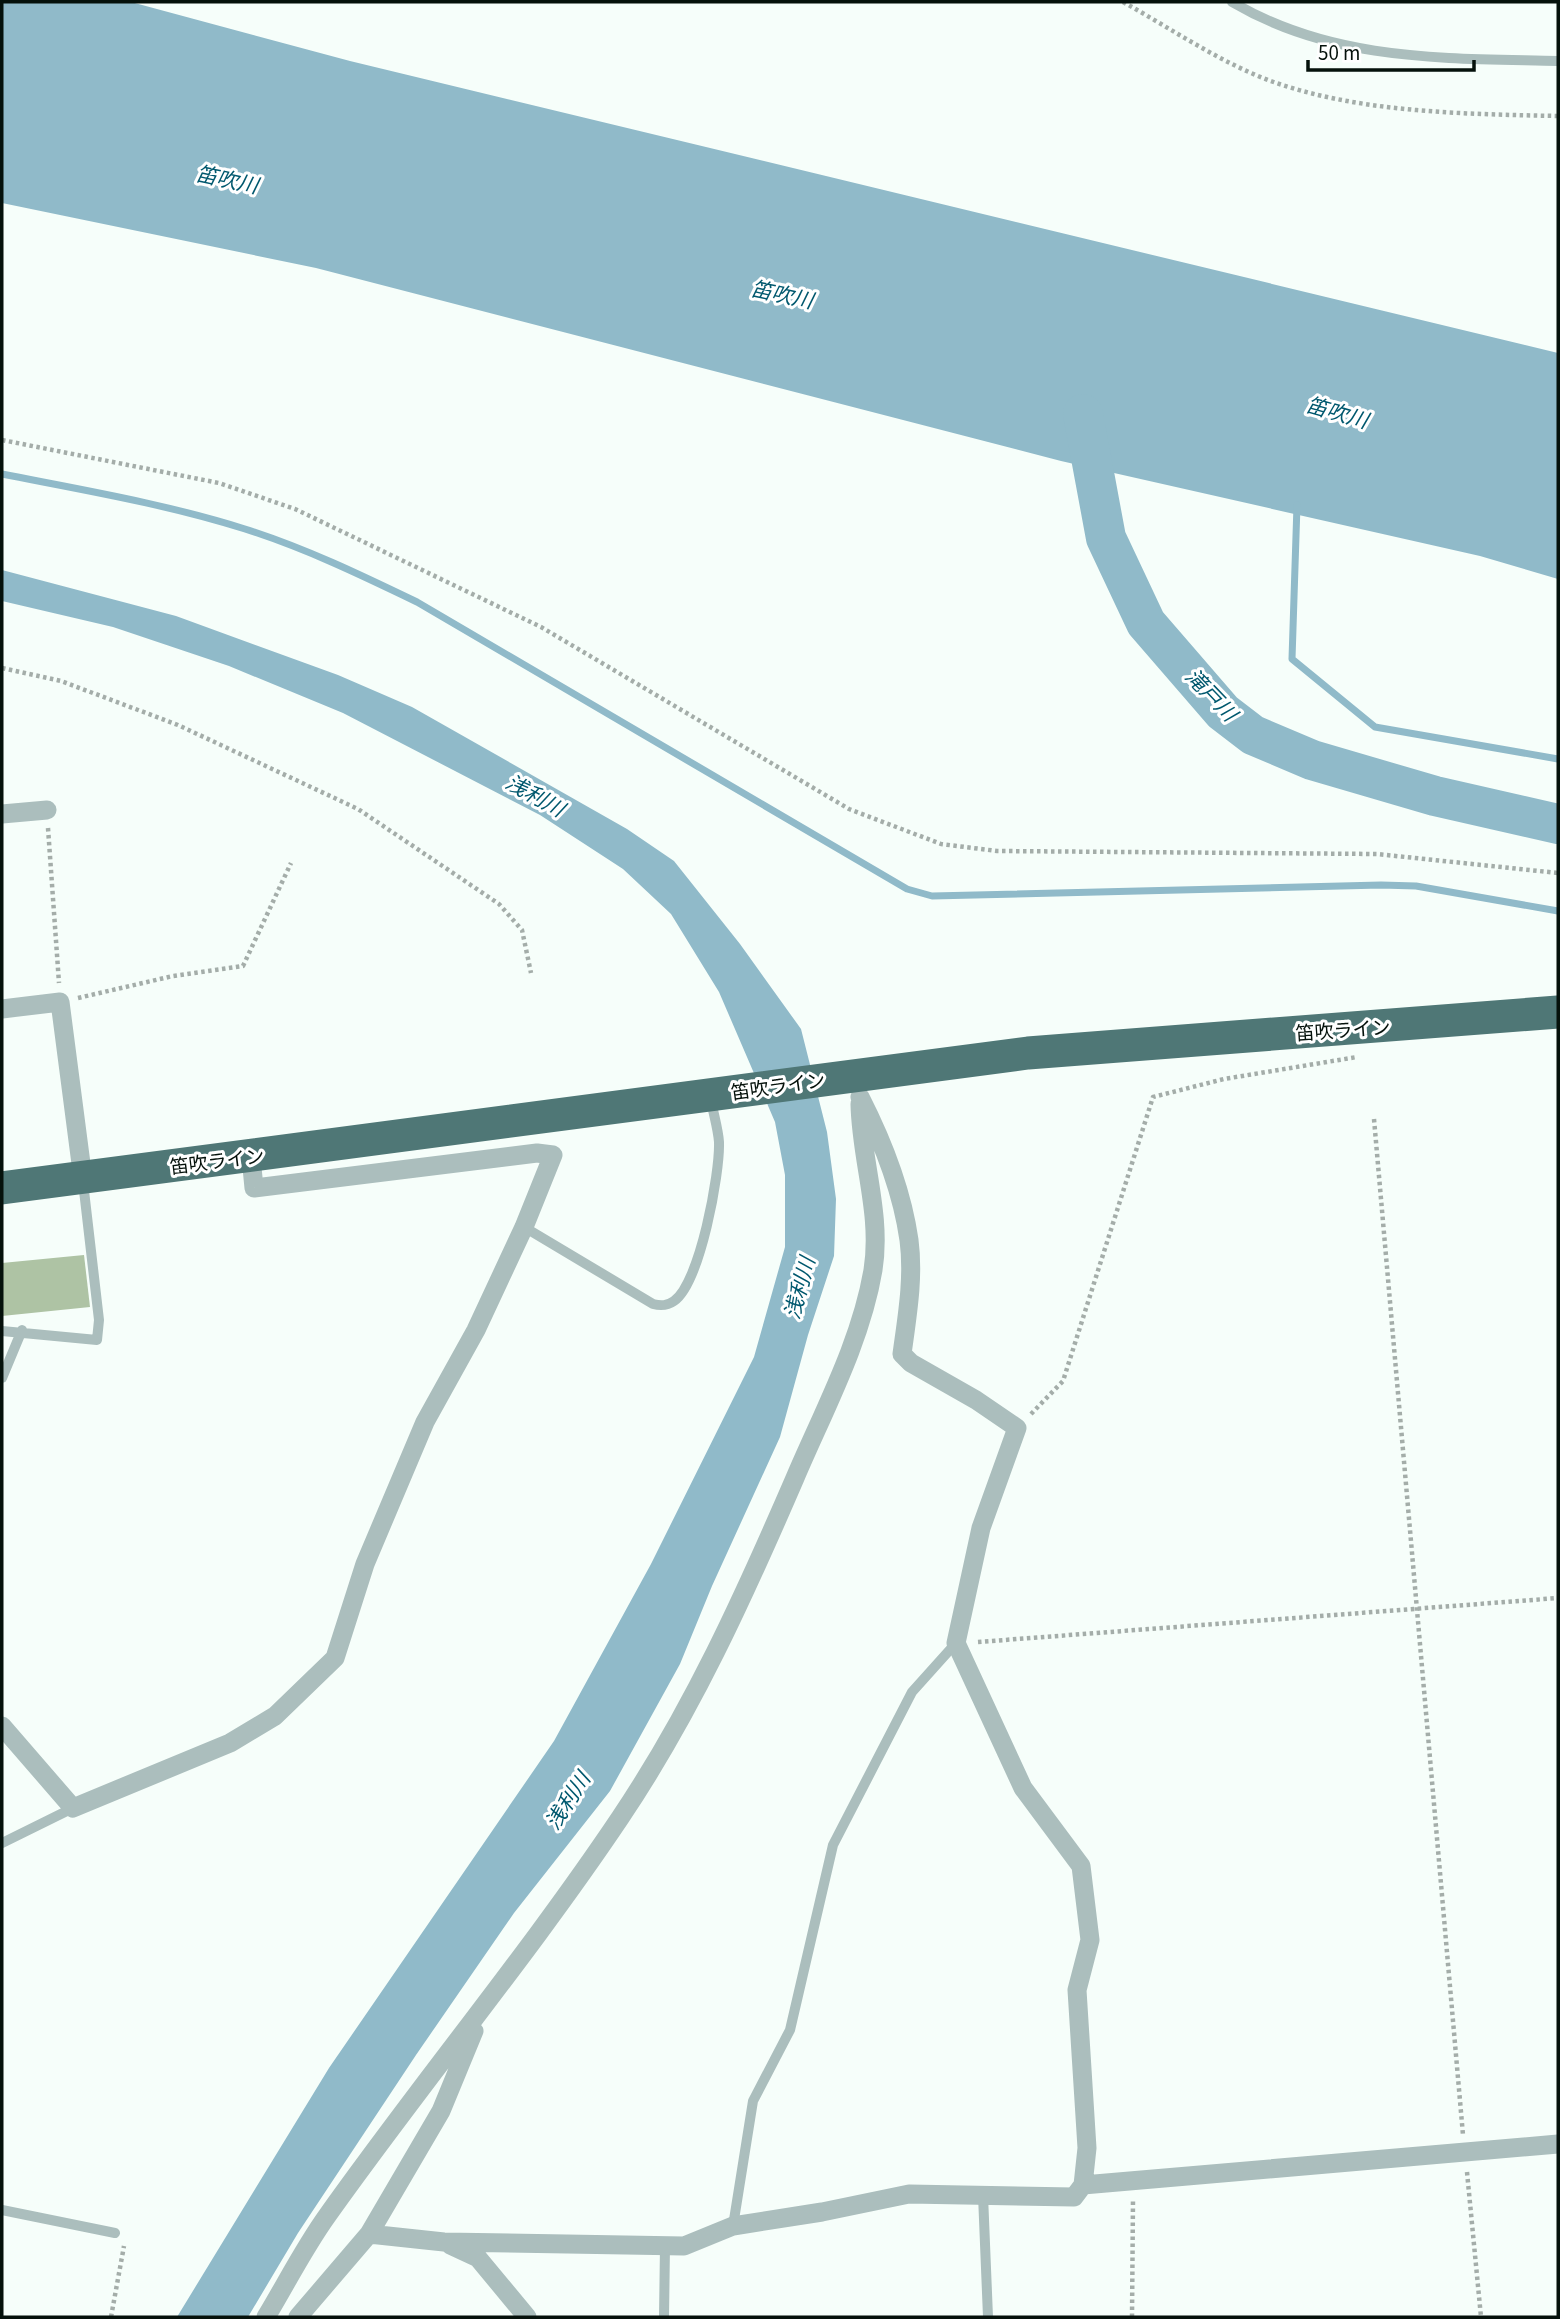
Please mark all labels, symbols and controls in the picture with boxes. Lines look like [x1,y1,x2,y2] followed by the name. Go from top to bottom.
[1308,28,1474,72] scale bar
[1318,38,1360,68] text: 50 m
[193,159,263,202] water label: 笛吹川
[748,274,818,317] water label: 笛吹川
[1303,390,1373,437] water label: 笛吹川
[1178,662,1245,730] water label: 滝戸川
[500,768,572,825] water label: 浅利川
[1295,1015,1391,1048] street label: 笛吹ライン
[729,1068,827,1107] street label: 笛吹ライン
[168,1143,266,1182] street label: 笛吹ライン
[777,1252,823,1322] water label: 浅利川
[538,1765,599,1836] water label: 浅利川

